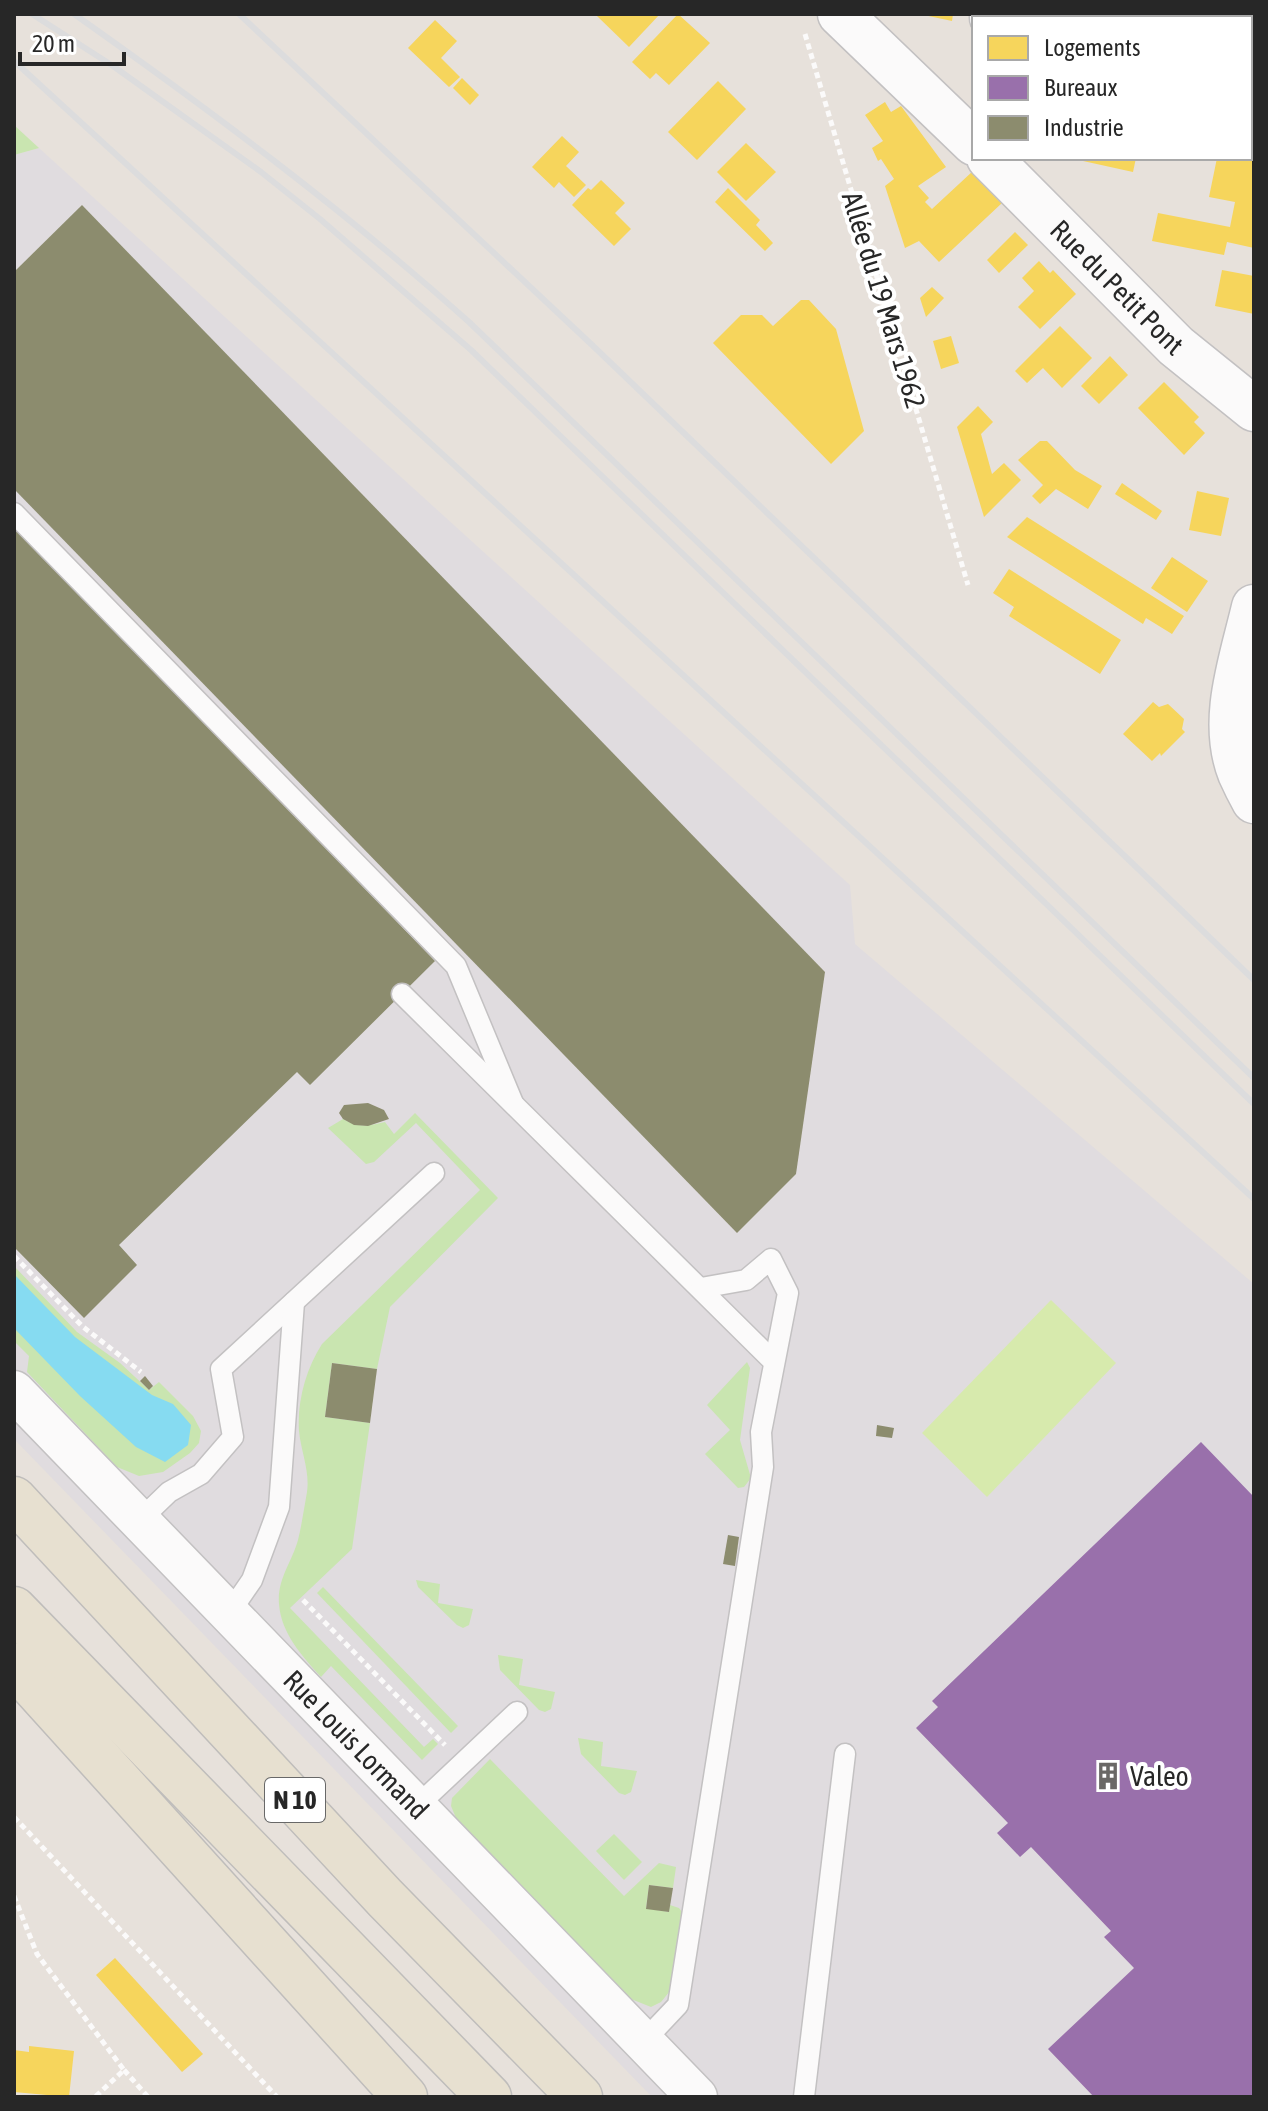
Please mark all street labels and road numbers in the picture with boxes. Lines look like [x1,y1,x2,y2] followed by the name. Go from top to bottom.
[836,188,932,412] street label: Allée du 19 Mars 1962
[1044,213,1190,361] street label: Rue du Petit Pont
[277,1664,435,1826] street label: Rue Louis Lormand
[265,1778,325,1822] road number: N 10

